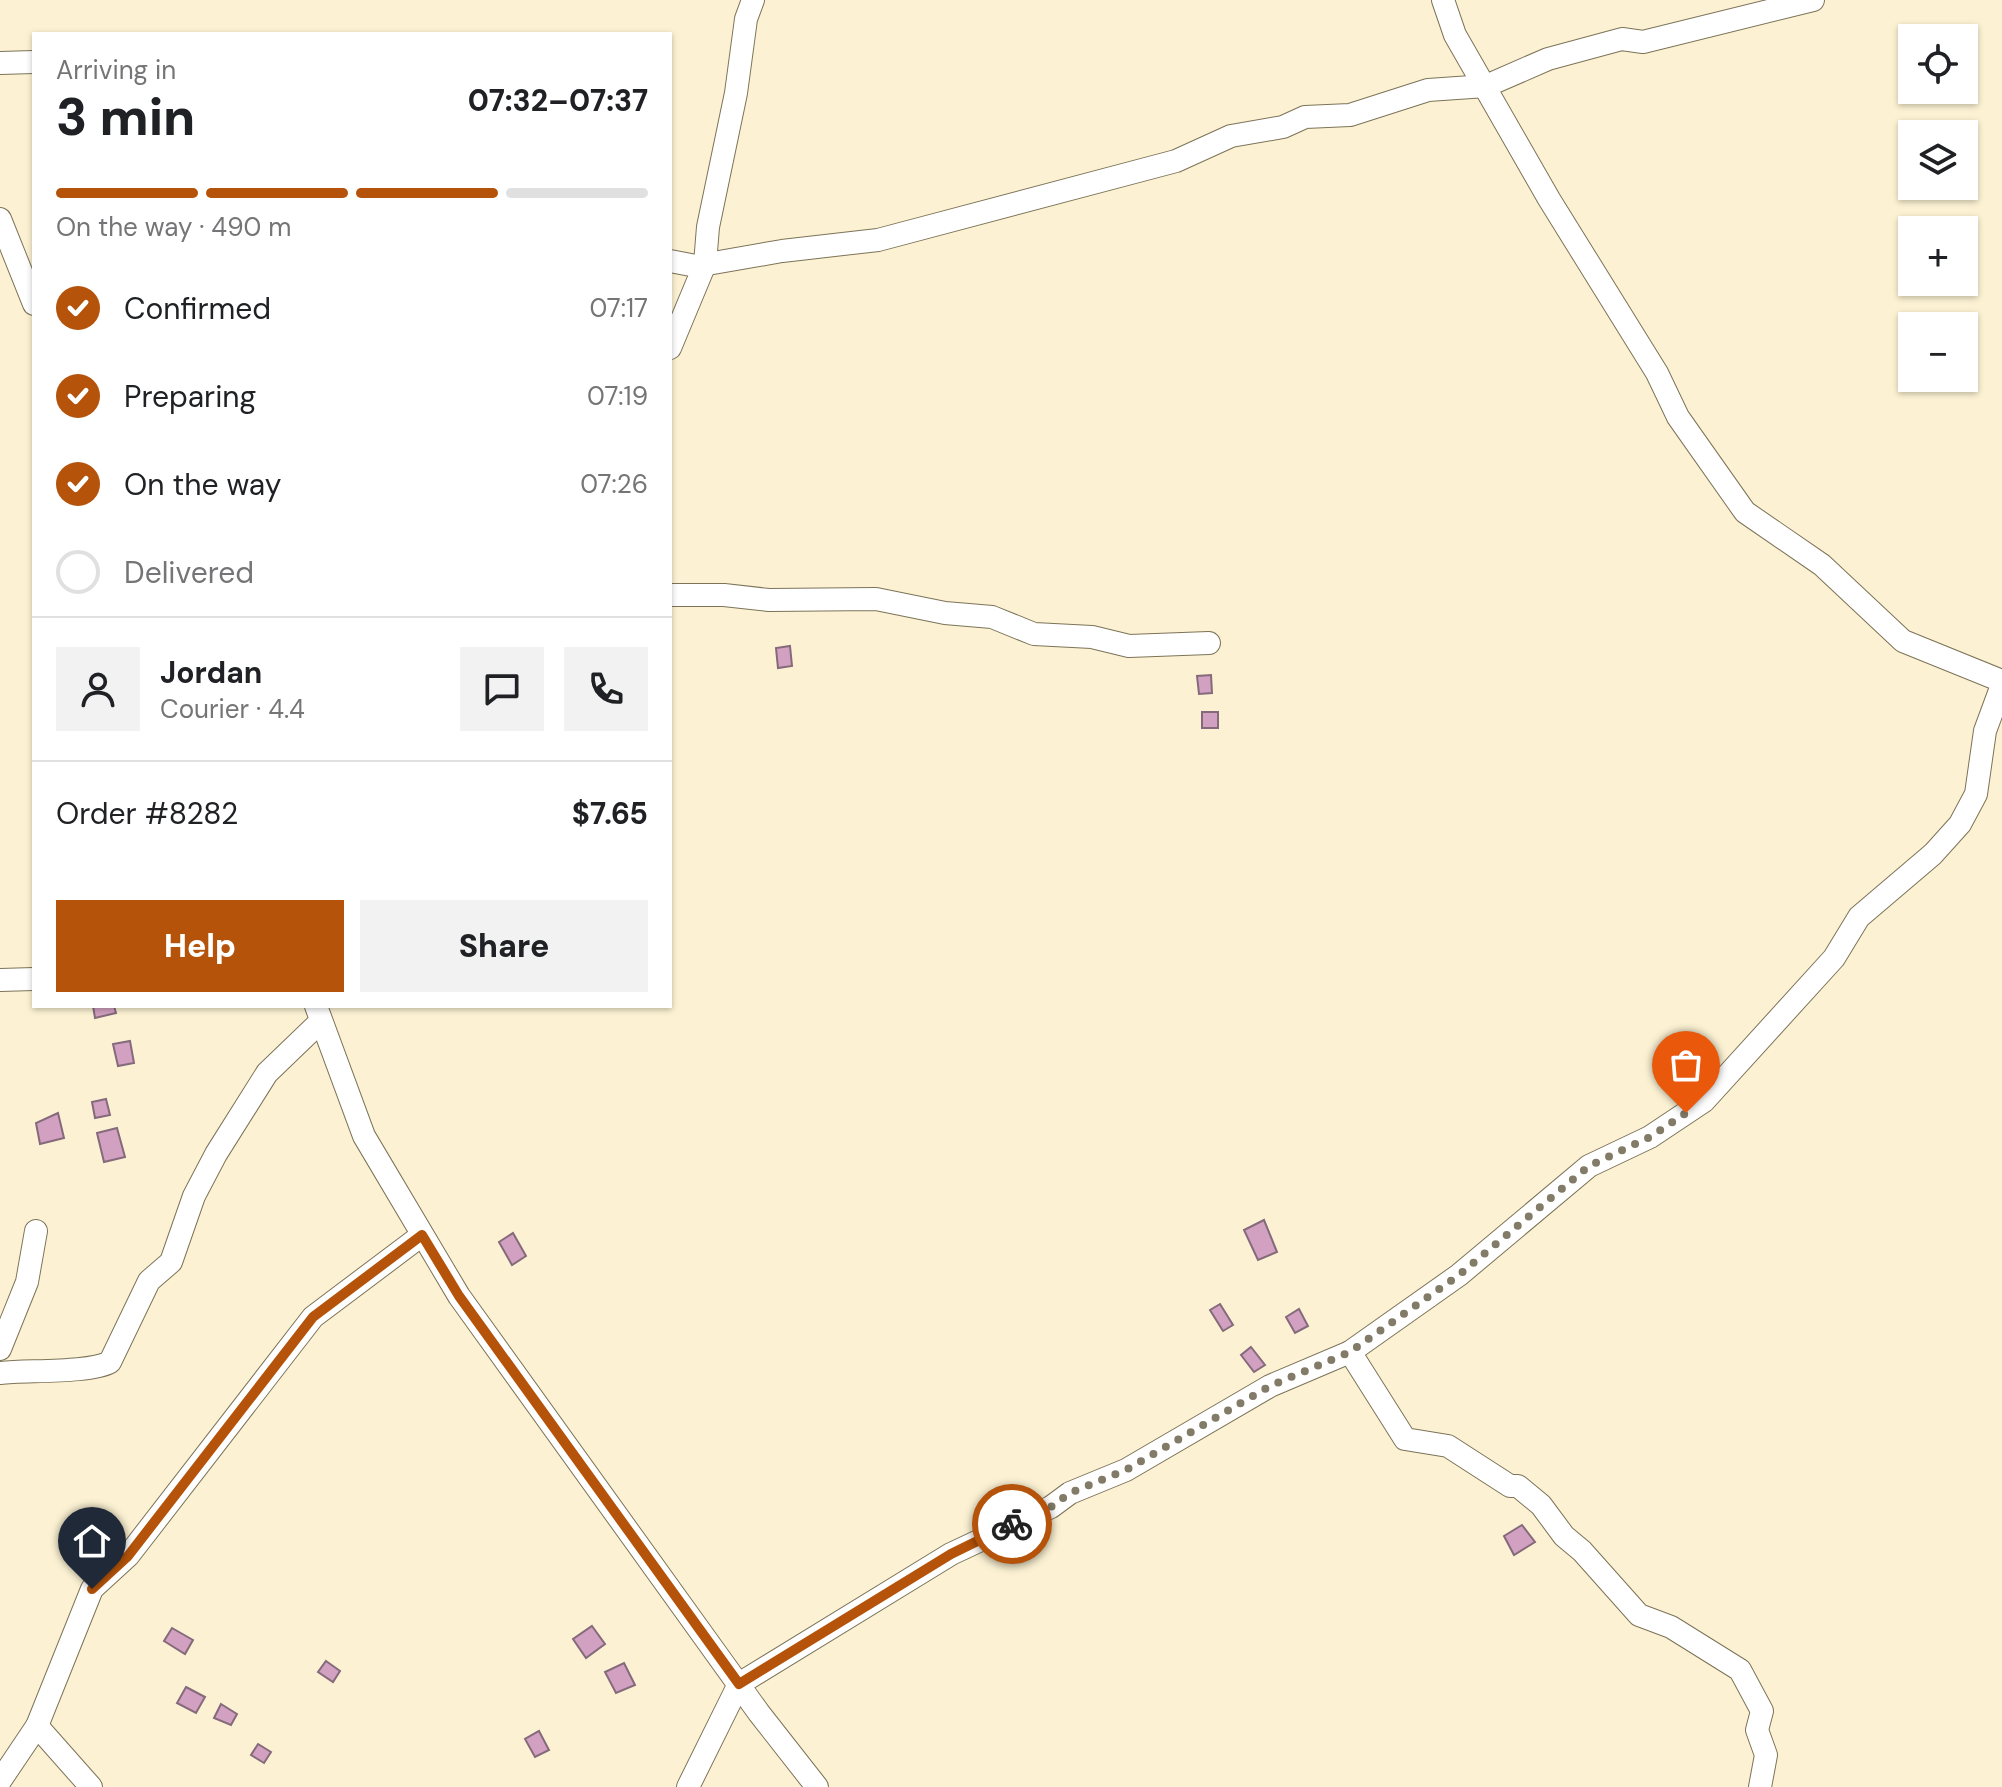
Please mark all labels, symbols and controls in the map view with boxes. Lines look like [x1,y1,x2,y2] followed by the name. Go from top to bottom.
[1898,24,1978,392] map controls
[1898,24,1978,104] button: locate
[56,53,176,87] text: Arriving in
[468,81,648,120] text: 07:32–07:37
[56,83,195,151] text: 3 min
[1898,120,1978,200] button: layers
[56,210,291,244] text: On the way · 490 m
[1898,216,1978,296] button: +
[56,286,100,330] icon: check
[124,289,271,328] text: Confirmed
[589,291,648,325] text: 07:17
[1898,312,1978,392] button: −
[56,374,100,418] icon: check
[124,377,256,416] text: Preparing
[587,379,648,413] text: 07:19
[56,462,100,506] icon: check
[124,465,281,504] text: On the way
[580,467,648,501] text: 07:26
[124,553,254,592] text: Delivered
[56,647,140,731] button: person
[460,647,544,731] button: chat
[564,647,648,731] button: phone
[160,653,262,692] text: Jordan
[160,692,305,726] text: Courier · 4.4
[56,794,238,833] text: Order #8282
[572,794,648,833] text: $7.65
[56,900,344,992] button: Help
[360,900,648,992] button: Share
[1652,1031,1720,1113] pin
[1664,1043,1708,1087] icon: bag
[972,1484,1052,1564] courier
[990,1502,1034,1546] icon: bike
[58,1507,126,1589] pin
[70,1519,114,1563] icon: home

